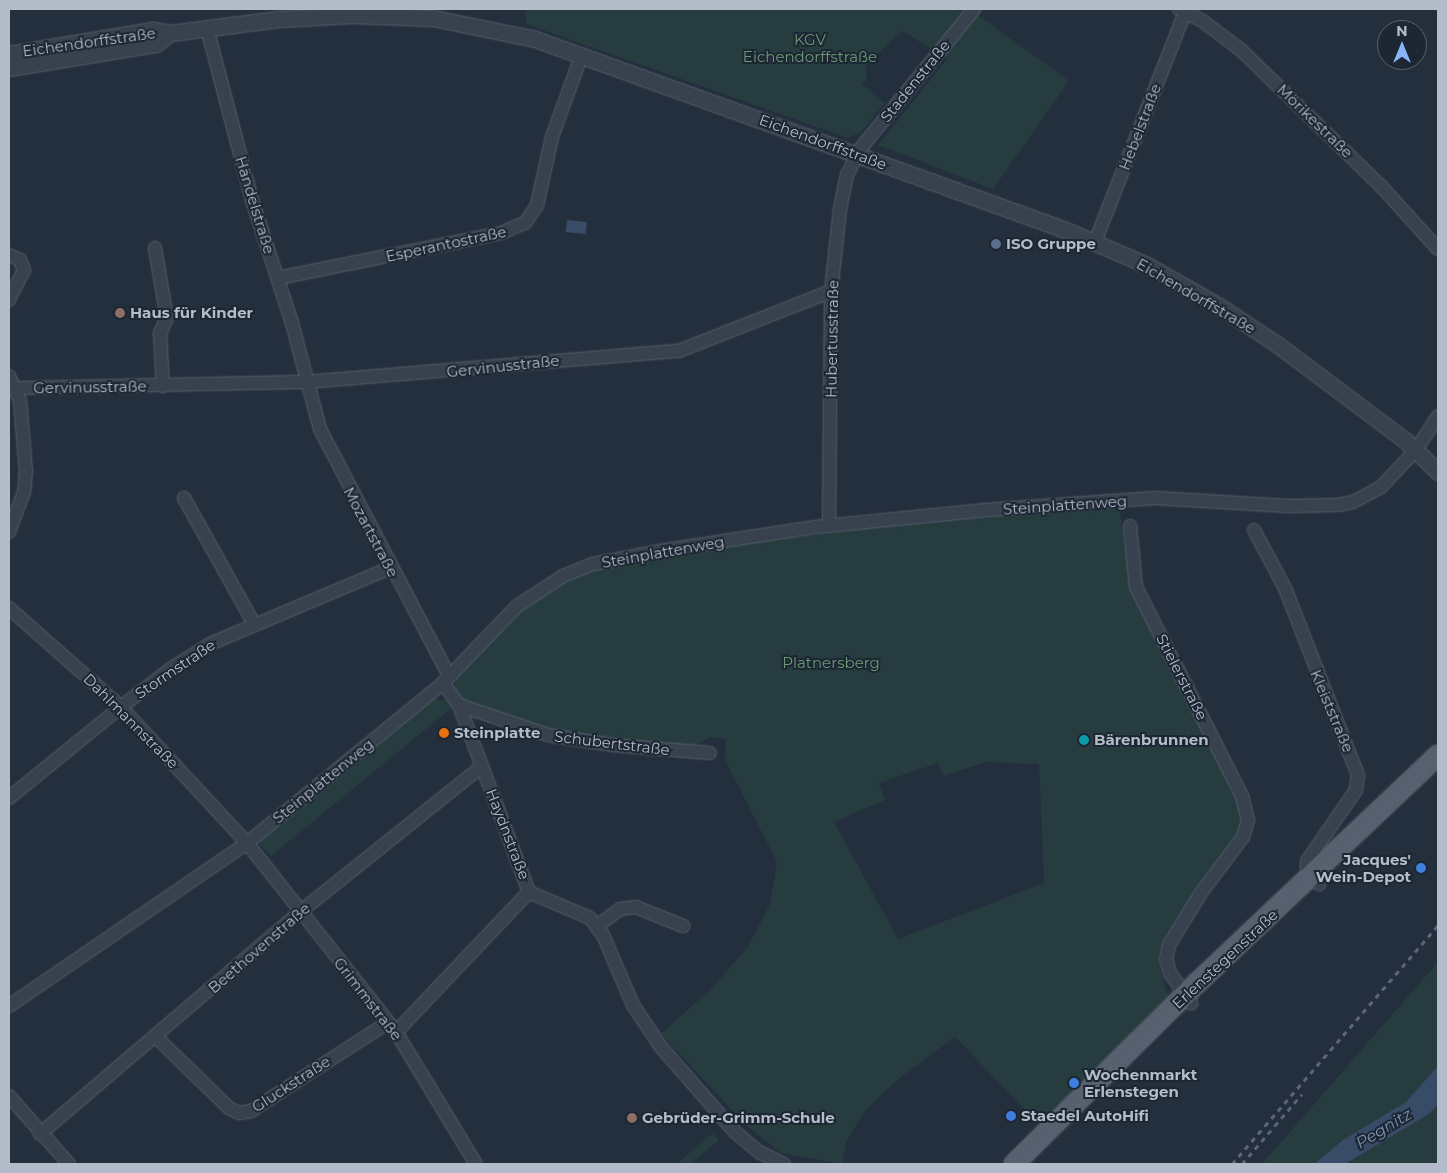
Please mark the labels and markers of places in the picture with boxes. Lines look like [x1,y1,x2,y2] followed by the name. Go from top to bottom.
[1006,235,1096,253] place label: ISO Gruppe
[990,238,1002,250] marker: ISO Gruppe
[130,304,253,322] place label: Haus für Kinder
[114,307,126,319] marker: Haus für Kinder
[454,724,540,742] place label: Steinplatte
[438,727,450,739] marker: Steinplatte
[1094,731,1209,749] place label: Bärenbrunnen
[1078,734,1090,746] marker: Bärenbrunnen
[1316,850,1411,885] place label: Jacques' Wein-Depot
[1415,862,1427,874] marker: Jacques' Wein-Depot
[1084,1065,1197,1100] place label: Wochenmarkt Erlenstegen
[1068,1077,1080,1089] marker: Wochenmarkt Erlenstegen
[1021,1107,1149,1125] place label: Staedel AutoHifi
[642,1109,835,1127] place label: Gebrüder-Grimm-Schule
[1005,1110,1017,1122] marker: Staedel AutoHifi
[626,1112,638,1124] marker: Gebrüder-Grimm-Schule

